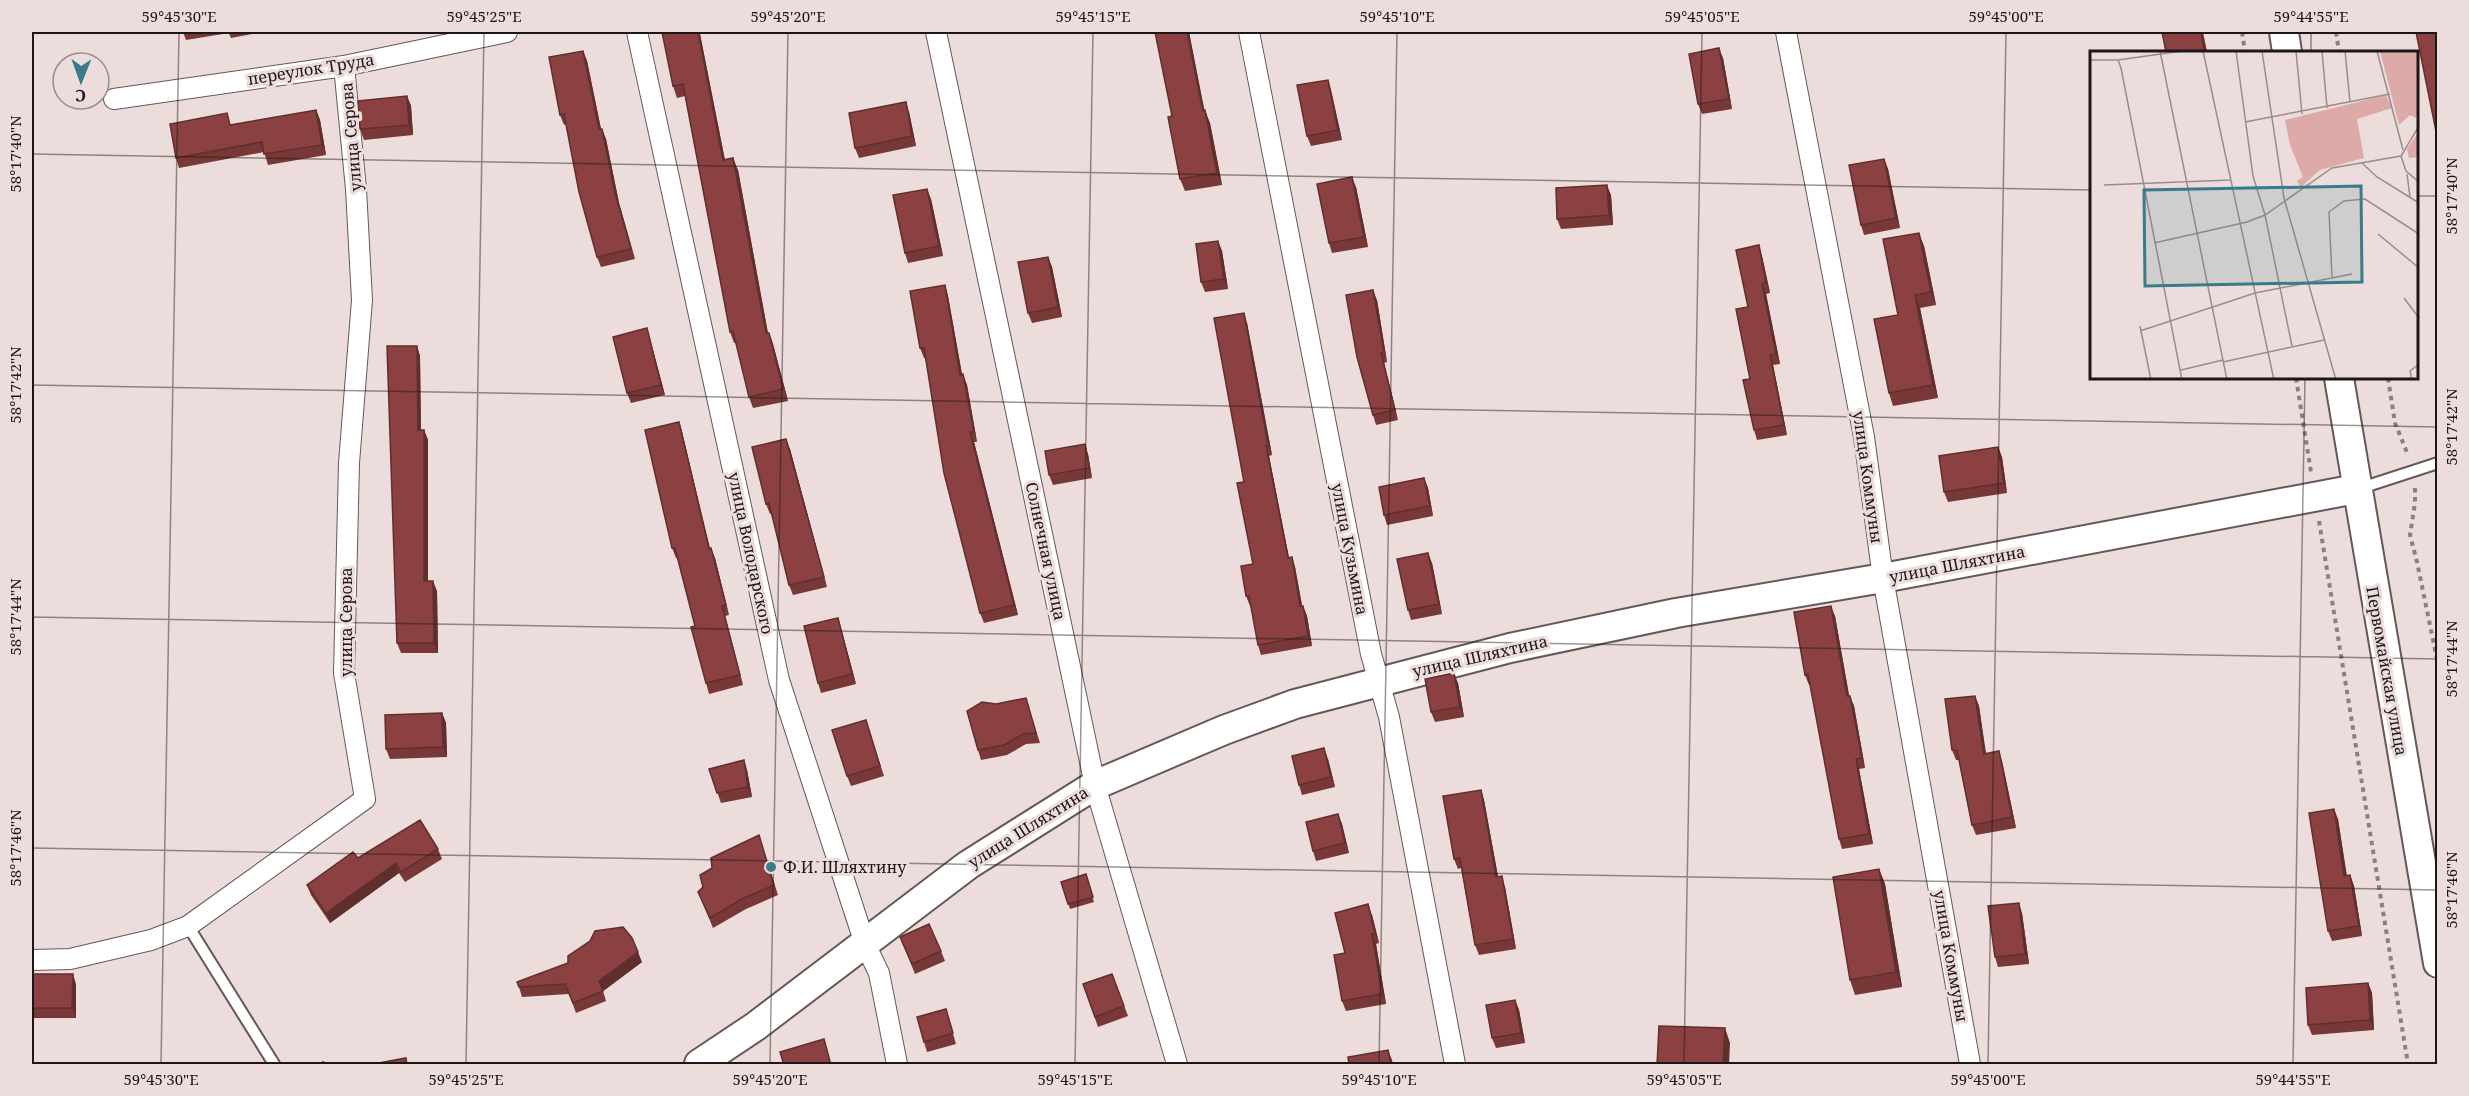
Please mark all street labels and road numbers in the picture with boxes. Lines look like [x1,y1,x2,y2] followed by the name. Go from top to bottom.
[246,48,376,90] street label: переулок Труда
[335,82,367,192] street label: улица Серова
[1848,409,1888,545] street label: улица Коммуны
[723,470,779,636] street label: улица Володарского
[1021,480,1071,622] street label: Солнечная улица
[1326,481,1374,617] street label: улица Кузьмина
[1887,540,2027,588] street label: улица Шляхтина
[335,567,357,677] street label: улица Серова
[2361,585,2413,757] street label: Первомайская улица
[1410,630,1550,682] street label: улица Шляхтина
[964,781,1092,873] street label: улица Шляхтина
[1929,888,1973,1024] street label: улица Коммуны

